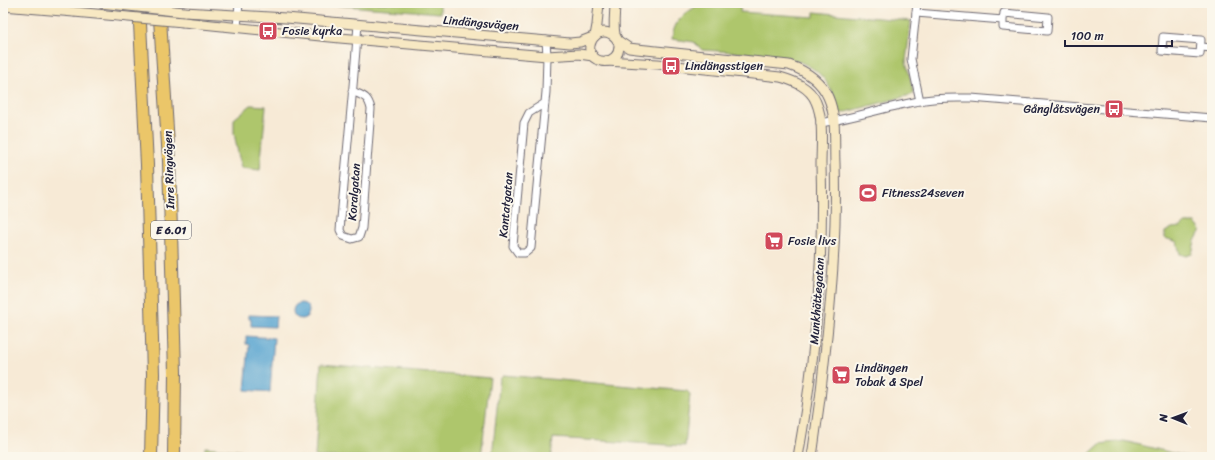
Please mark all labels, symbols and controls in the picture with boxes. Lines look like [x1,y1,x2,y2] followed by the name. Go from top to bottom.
[442,9,520,37] street label: Lindängsvägen
[257,20,279,42] bus stop icon: Fosie kyrka
[282,20,342,42] place label: Fosie kyrka
[1065,22,1172,48] scale bar
[1071,25,1104,47] text: 100 m
[660,55,682,77] bus stop icon: Lindängsstigen
[685,55,763,77] place label: Lindängsstigen
[1023,98,1101,120] place label: Gånglåtsvägen
[1103,98,1125,120] bus stop icon: Gånglåtsvägen
[157,130,181,211] street label: Inre Ringvägen
[341,162,367,221] street label: Koralgatan
[492,171,520,239] street label: Kantatgatan
[857,182,879,204] sports icon: Fitness24seven
[882,182,965,204] place label: Fitness24seven
[151,221,191,239] road number: E 6.01
[763,230,785,252] supermarket icon: Fosie livs
[788,230,837,252] place label: Fosie livs
[803,256,831,345] street label: Munkhättegatan
[855,357,924,393] place label: Lindängen Tobak & Spel
[830,364,852,386] supermarket icon: Lindängen Tobak & Spel
[1153,398,1193,438] north arrow
[1154,413,1173,423] text: N

